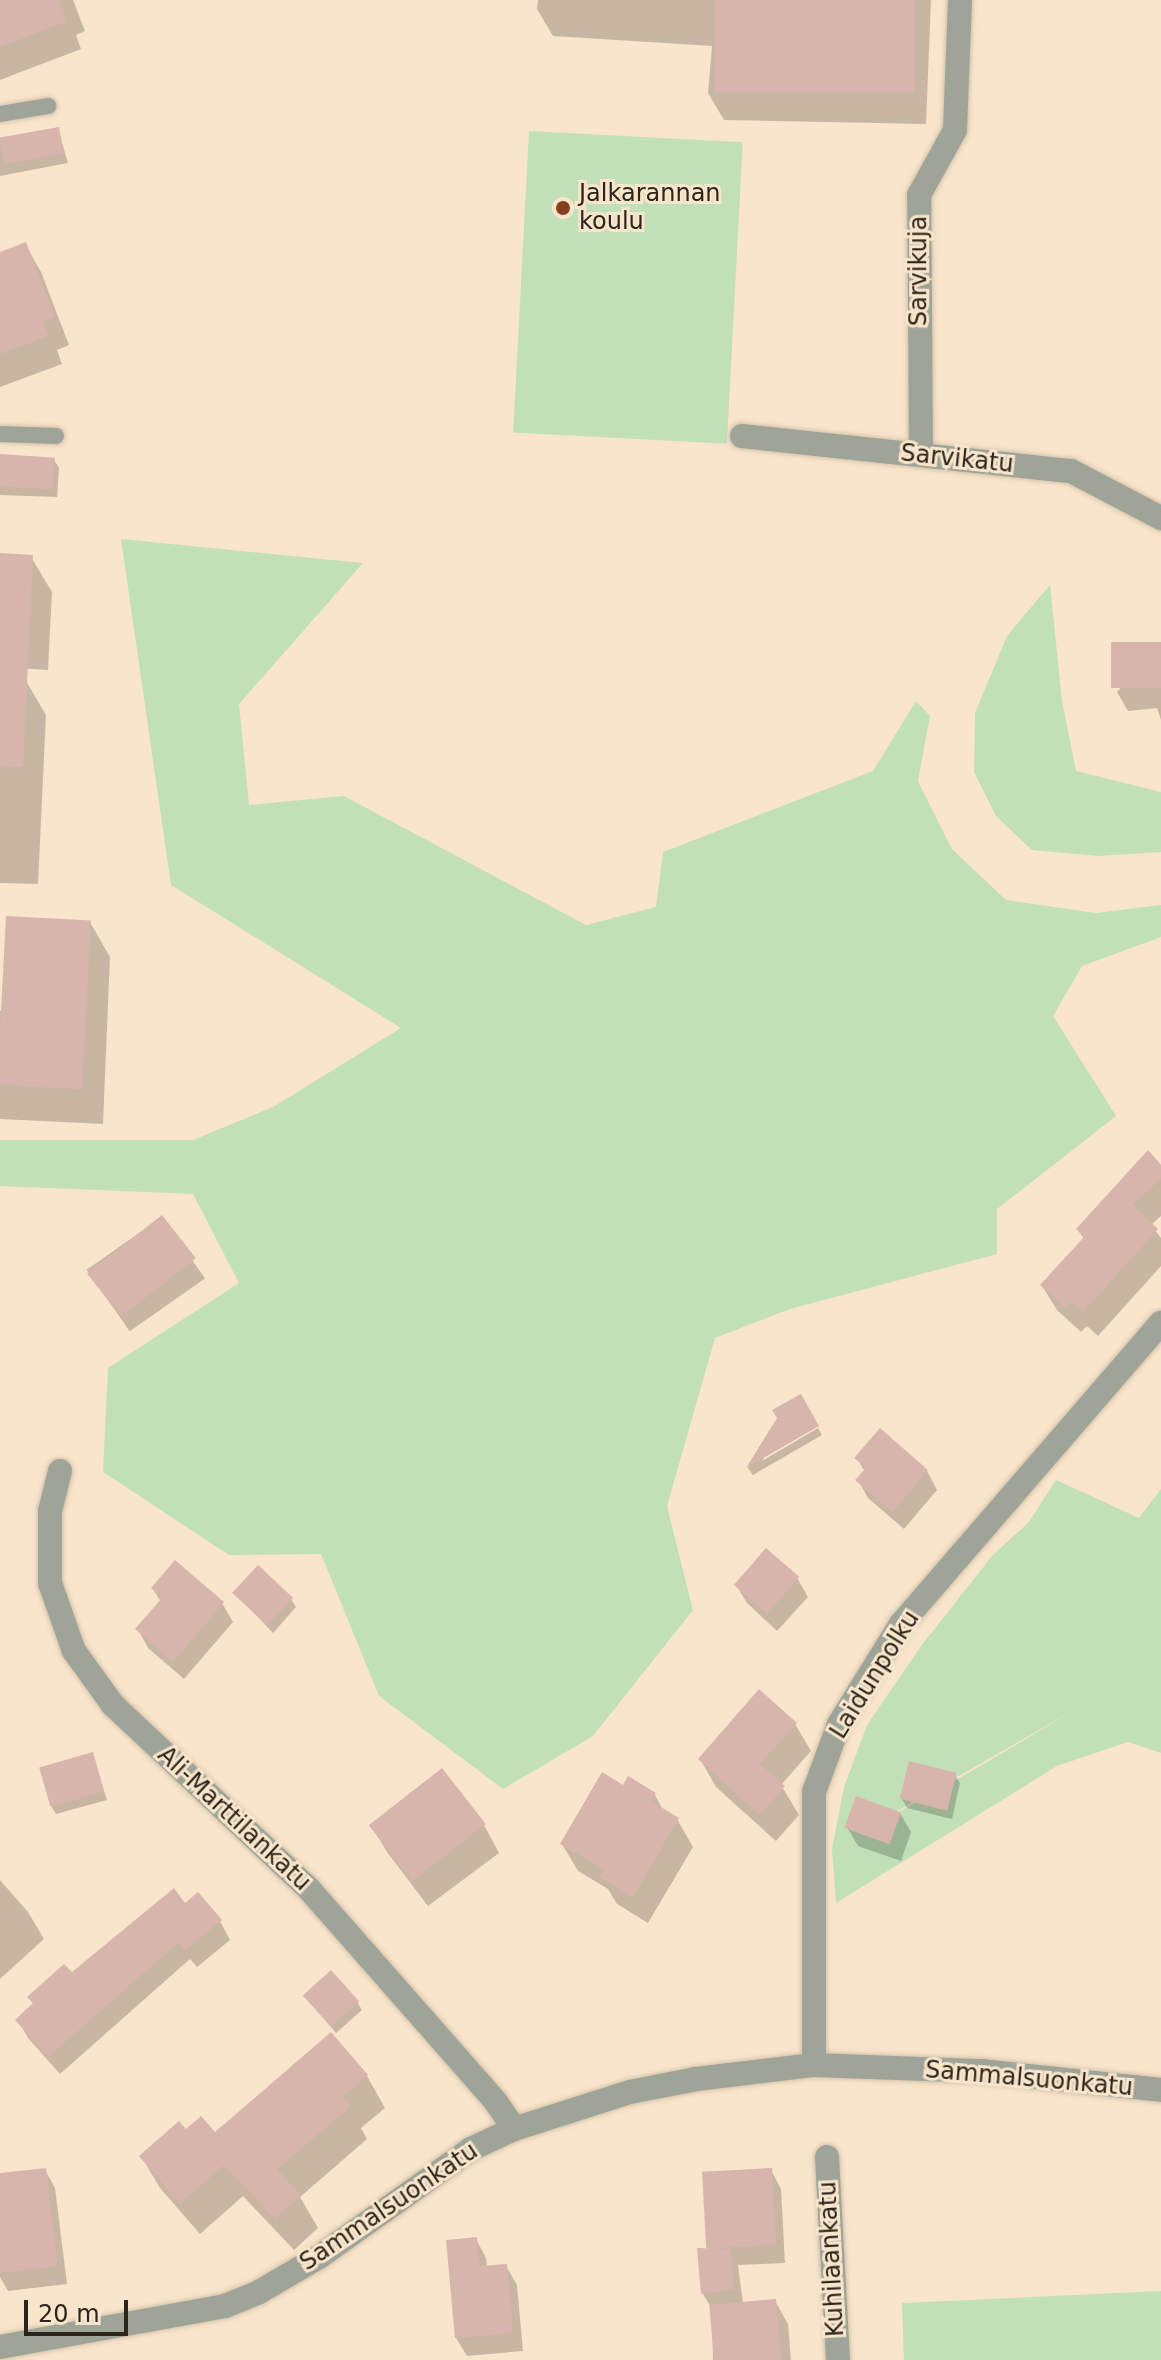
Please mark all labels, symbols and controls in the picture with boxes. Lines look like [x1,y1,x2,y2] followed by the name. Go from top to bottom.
[579,180,721,236] place label: Jalkarannan koulu
[554,199,572,217] marker: Jalkarannan koulu
[905,216,933,326] street label: Sarvikuja
[899,439,1015,479] street label: Sarvikatu
[824,1606,926,1744] street label: Laidunpolku
[152,1741,316,1897] street label: Ali-Marttilankatu
[924,2056,1134,2102] street label: Sammalsuonkatu
[295,2137,483,2277] street label: Sammalsuonkatu
[814,2180,850,2338] street label: Kuhilaankatu
[28,2284,132,2334] scale bar
[38,2300,100,2328] text: 20 m

